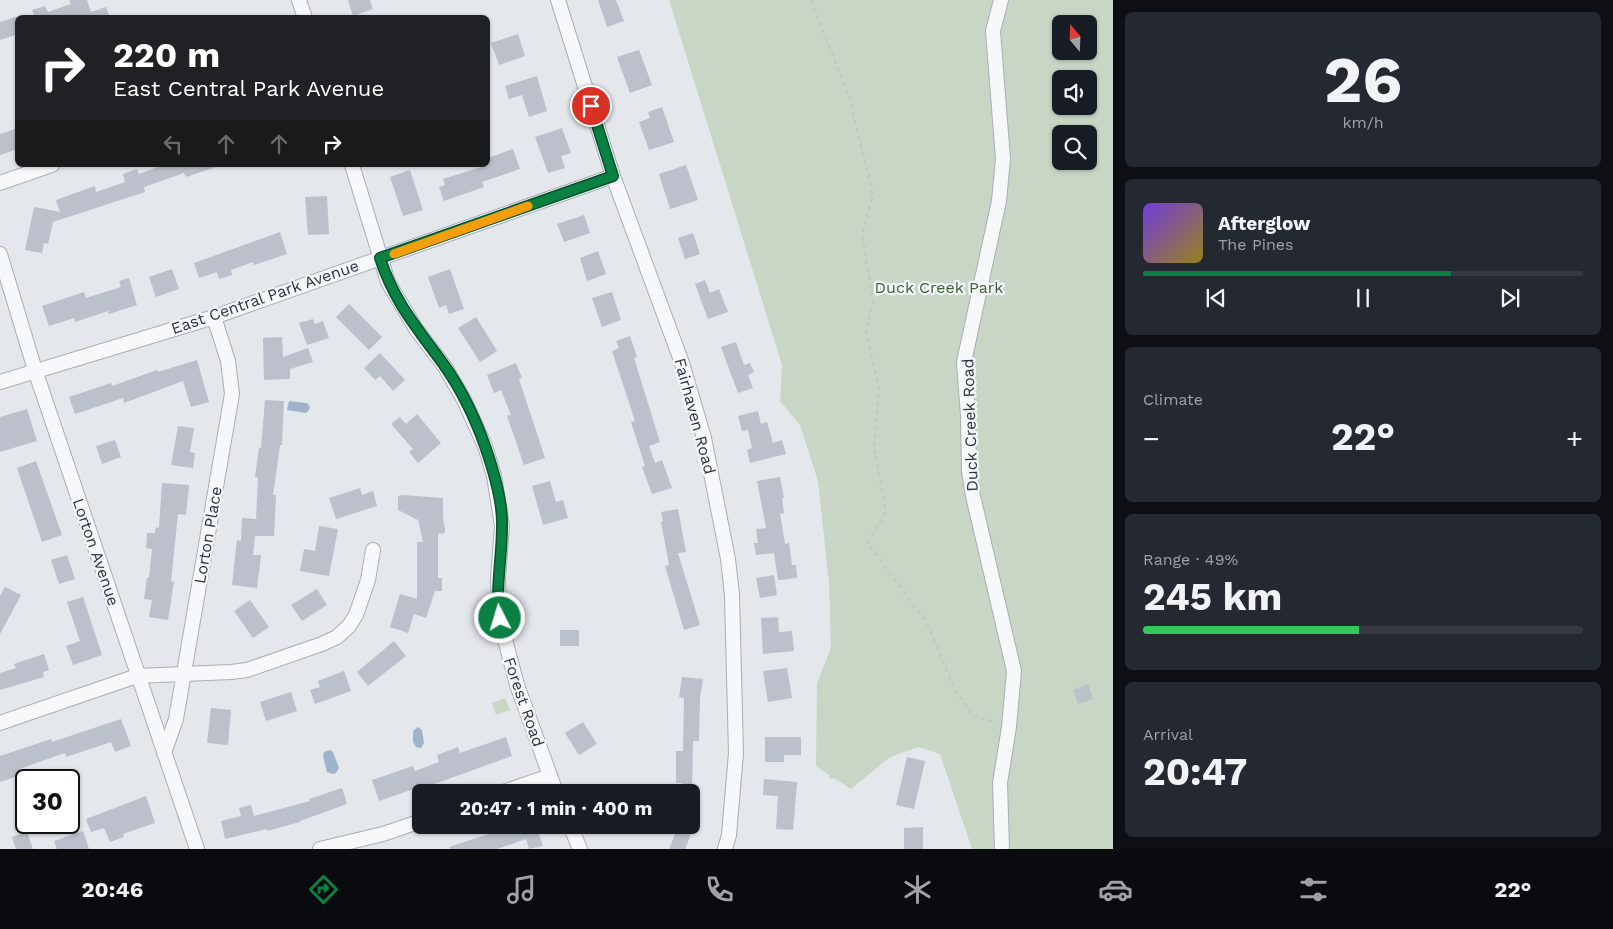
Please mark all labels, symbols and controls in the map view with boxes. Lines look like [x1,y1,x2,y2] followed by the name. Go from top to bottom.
[1052,15,1098,60] north arrow
[1052,15,1097,170] map controls
[113,34,220,76] text: 220 m
[30,35,95,100] icon: right
[1324,42,1402,118] text: 26
[1052,70,1097,115] button: sound
[113,76,384,101] text: East Central Park Avenue
[570,85,612,127] pin
[577,92,605,120] icon: arrive
[1342,113,1384,132] text: km/h
[1052,125,1097,170] button: search
[159,130,187,158] icon: left
[212,130,240,158] icon: ahead
[265,130,293,158] icon: ahead
[318,130,346,158] icon: right
[1218,212,1310,235] text: Afterglow
[1218,235,1294,254] text: The Pines
[169,256,361,338] street label: East Central Park Avenue
[875,278,1003,297] park label: Duck Creek Park
[1202,284,1230,312] icon: previous
[1349,284,1377,312] icon: pause
[1496,284,1524,312] icon: next
[670,356,720,476] street label: Fairhaven Road
[958,358,982,492] street label: Duck Creek Road
[1143,390,1203,409] text: Climate
[1331,415,1395,459] text: 22°
[1143,422,1160,455] text: −
[1566,422,1583,455] text: +
[190,485,226,585] street label: Lorton Place
[69,496,123,608] street label: Lorton Avenue
[1143,550,1238,569] text: Range · 49%
[1143,575,1282,619] text: 245 km
[473,591,525,643] position arrow
[500,655,548,749] street label: Forest Road
[1143,725,1193,744] text: Arrival
[1143,750,1247,794] text: 20:47
[15,769,80,834] speed limit sign: 30
[460,797,652,820] text: 20:47 · 1 min · 400 m
[306,872,341,907] icon: directions
[504,872,539,907] icon: music
[702,872,737,907] icon: phone
[900,872,935,907] icon: climate
[1098,872,1133,907] icon: car
[1296,872,1331,907] icon: filters
[82,877,143,902] text: 20:46
[1494,877,1531,902] text: 22°

